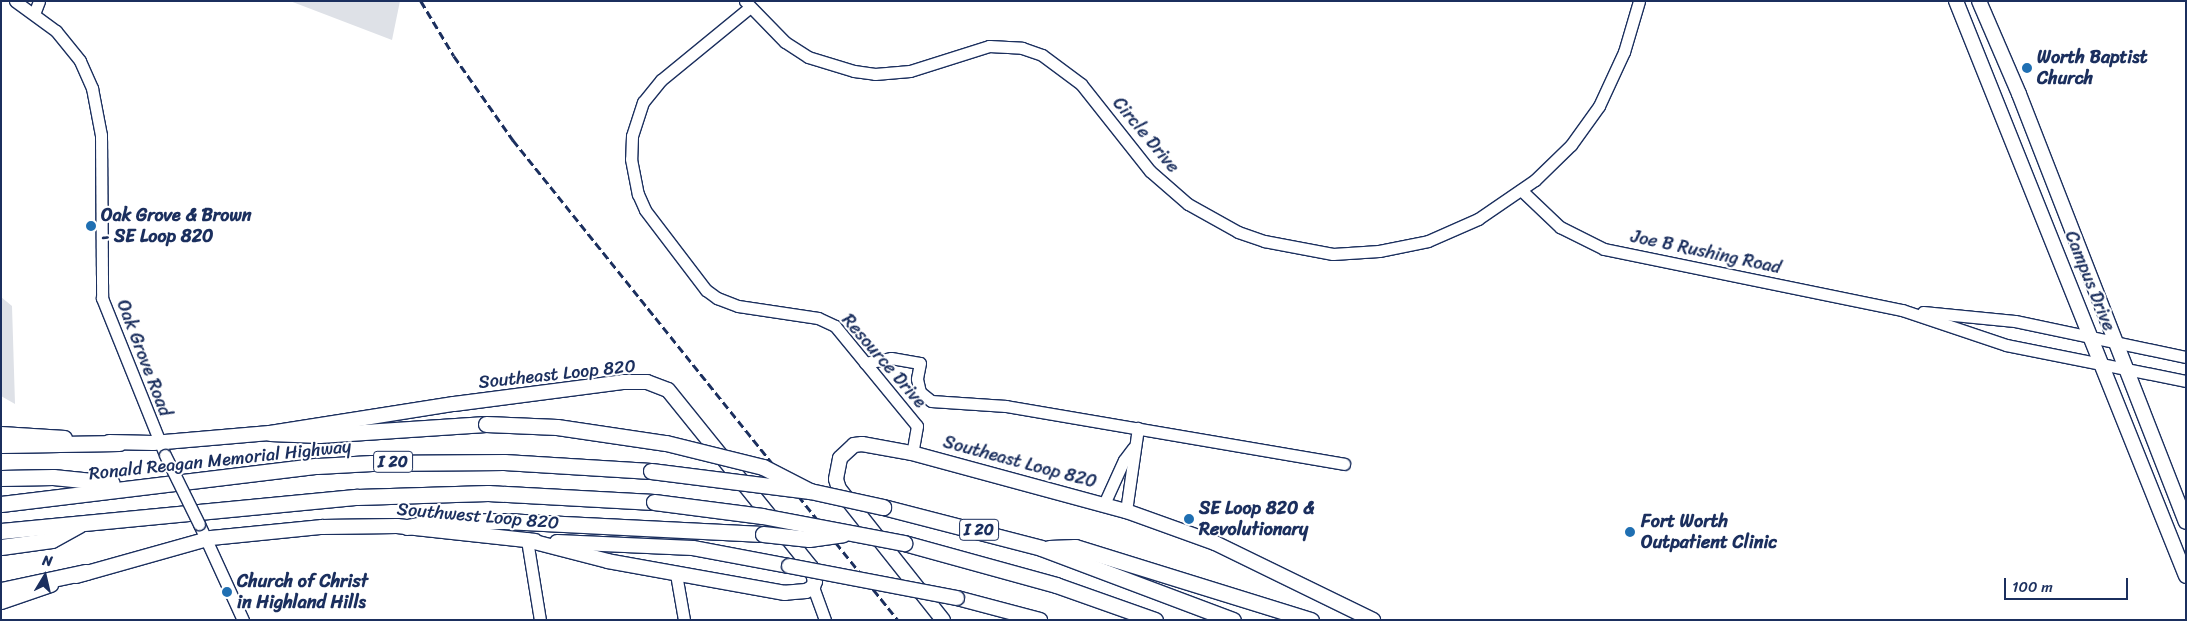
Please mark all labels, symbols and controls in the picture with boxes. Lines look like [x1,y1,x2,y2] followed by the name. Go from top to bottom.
[2037,47,2147,90] place label: Worth Baptist Church
[2021,62,2033,74] marker: Worth Baptist Church
[1108,93,1184,177] street label: Circle Drive
[101,205,252,248] place label: Oak Grove & Brown - SE Loop 820
[85,220,97,232] marker: Oak Grove & Brown - SE Loop 820
[1629,226,1783,278] street label: Joe B Rushing Road
[2060,228,2120,334] street label: Campus Drive
[112,296,176,420] street label: Oak Grove Road
[837,309,931,413] street label: Resource Drive
[477,355,637,393] street label: Southeast Loop 820
[941,431,1099,493] street label: Southeast Loop 820
[87,435,353,485] street label: Ronald Reagan Memorial Highway
[373,448,413,476] road number: I 20
[396,498,560,534] street label: Southwest Loop 820
[1199,498,1314,540] place label: SE Loop 820 & Revolutionary
[1641,511,1777,554] place label: Fort Worth Outpatient Clinic
[1183,513,1195,525] marker: SE Loop 820 & Revolutionary
[959,516,999,544] road number: I 20
[1623,525,1637,539] marker: Fort Worth Outpatient Clinic
[41,548,54,574] text: N
[20,551,70,601] north arrow
[2007,568,2131,600] scale bar
[237,571,368,614] place label: Church of Christ in Highland Hills
[2012,574,2053,600] text: 100 m
[221,586,233,598] marker: Church of Christ in Highland Hills

